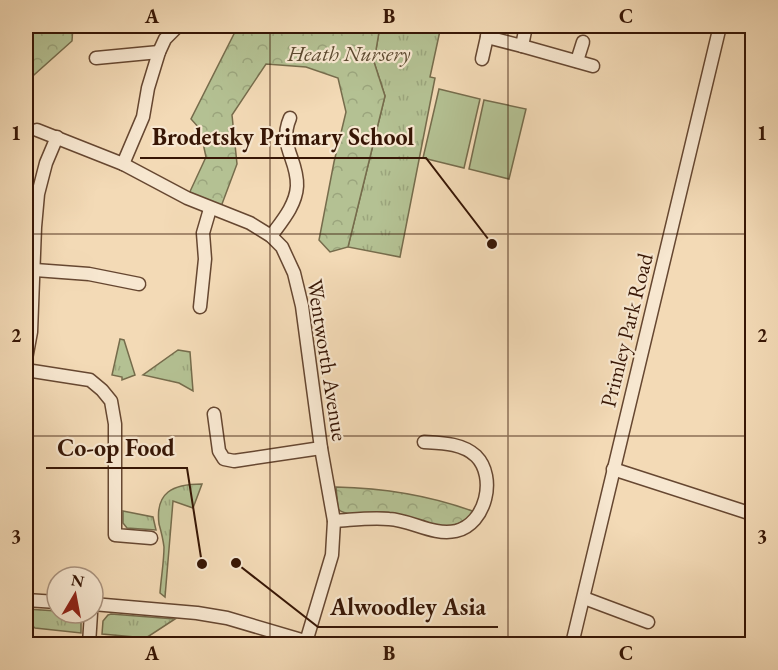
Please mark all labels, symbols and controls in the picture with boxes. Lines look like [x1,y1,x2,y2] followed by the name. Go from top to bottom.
[144,3,160,29] text: A
[383,3,395,29] text: B
[619,3,633,29] text: C
[287,39,411,68] park label: Heath Nursery
[140,116,426,158] callout: Brodetsky Primary School
[11,120,21,146] text: 1
[757,120,767,146] text: 1
[152,121,414,153] text: Brodetsky Primary School
[593,249,660,410] street label: Primley Park Road
[300,277,355,444] street label: Wentworth Avenue
[11,322,22,348] text: 2
[757,322,768,348] text: 2
[46,426,187,468] callout: Co-op Food
[57,432,175,463] text: Co-op Food
[11,523,21,549] text: 3
[757,523,767,549] text: 3
[45,565,105,625] north arrow
[69,569,86,592] text: N
[318,585,498,627] callout: Alwoodley Asia
[329,591,486,623] text: Alwoodley Asia
[144,640,160,666] text: A
[383,640,395,666] text: B
[619,640,633,666] text: C

